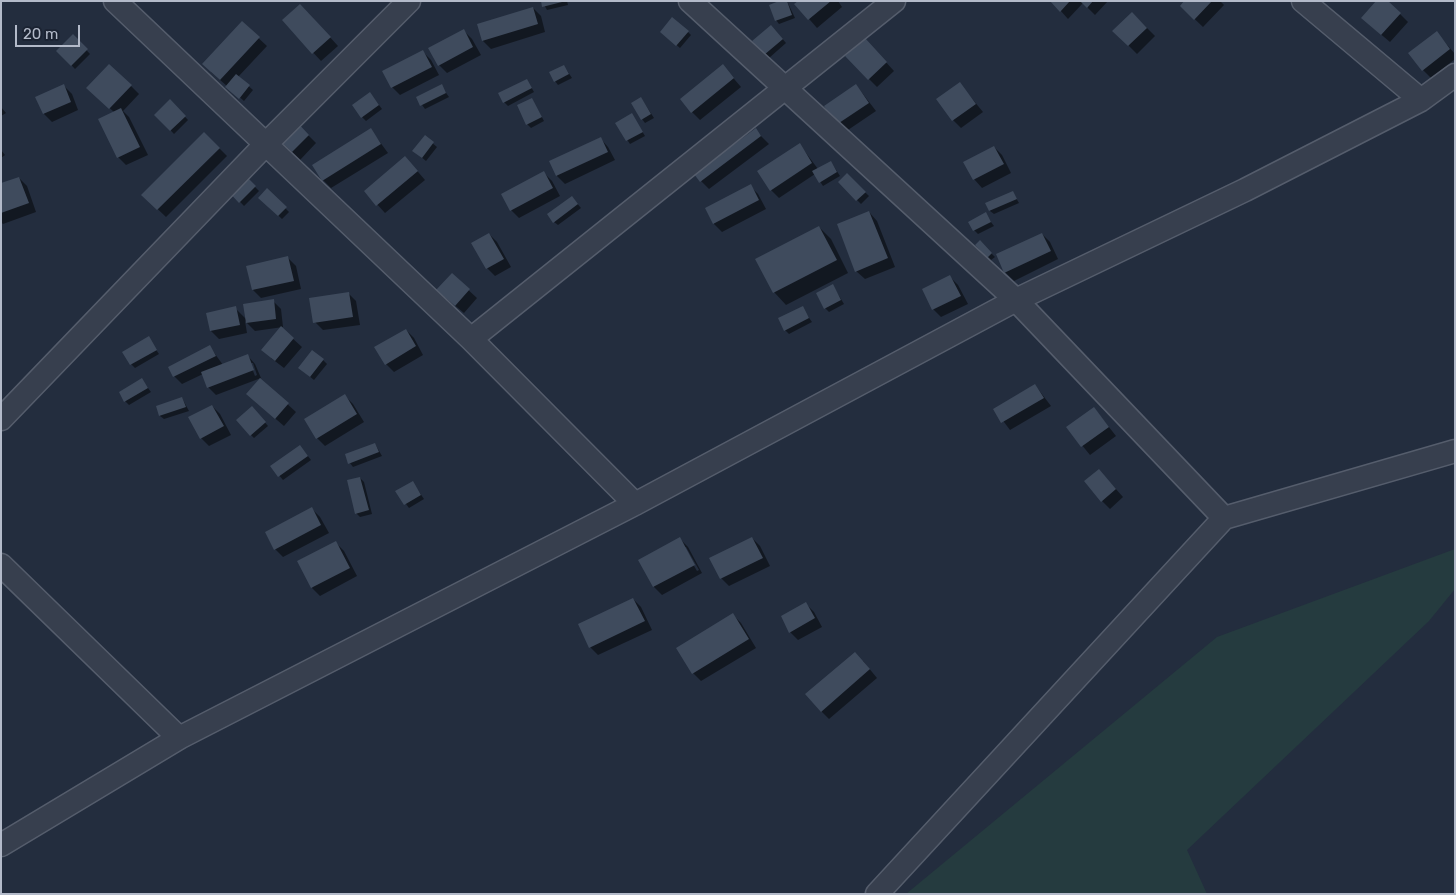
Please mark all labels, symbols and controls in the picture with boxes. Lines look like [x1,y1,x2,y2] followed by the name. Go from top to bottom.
[18,15,82,47] scale bar
[23,25,58,43] text: 20 m

